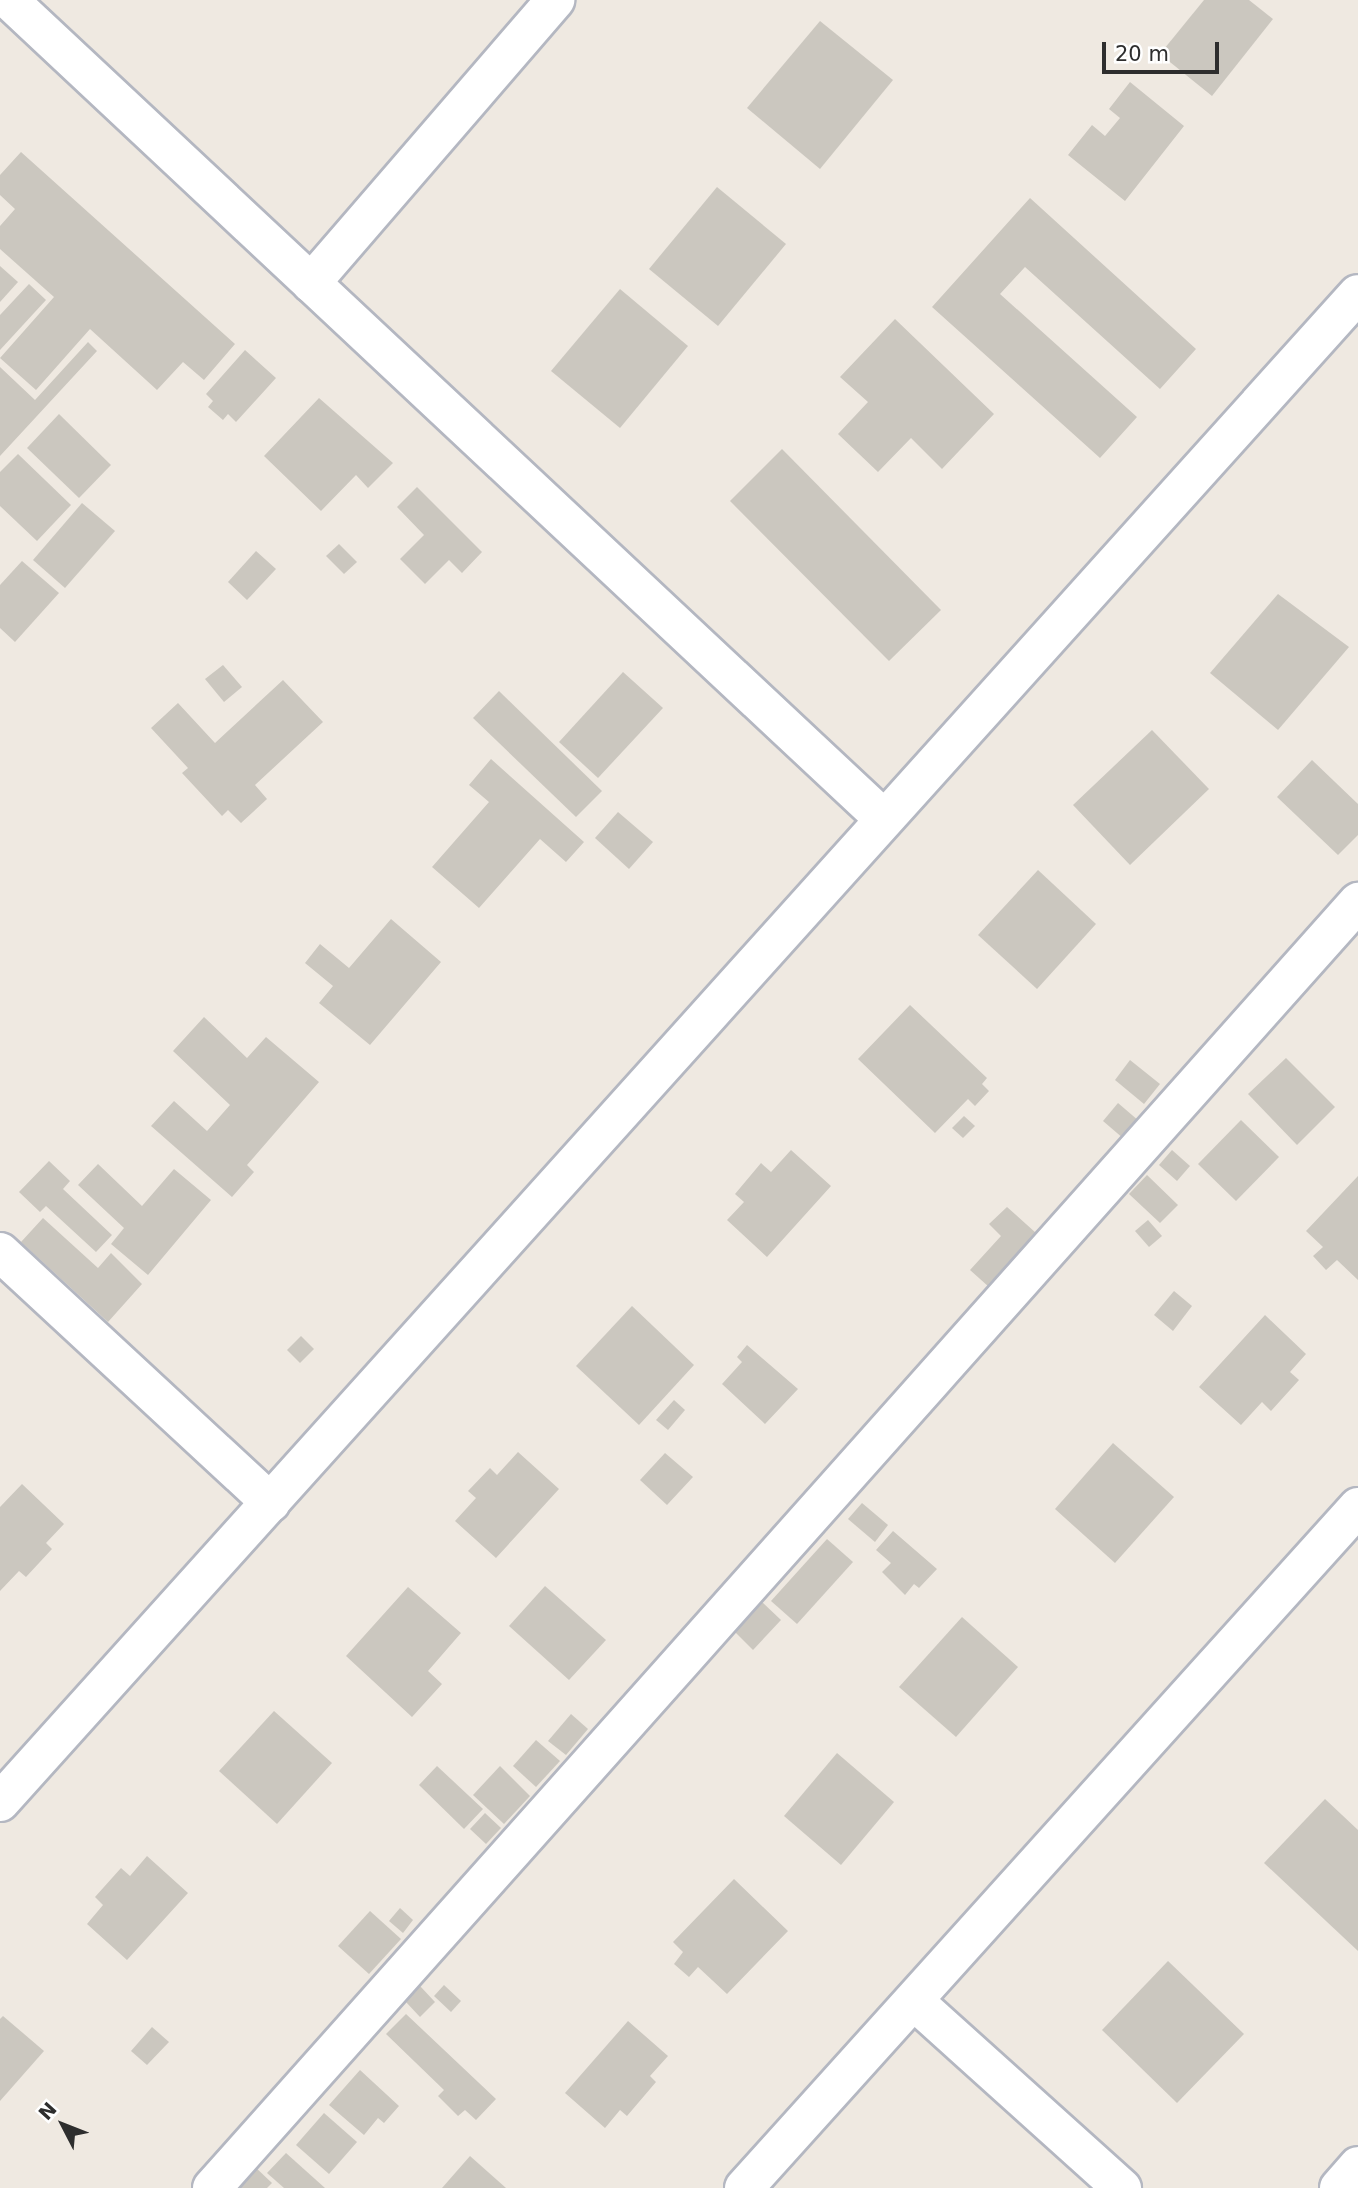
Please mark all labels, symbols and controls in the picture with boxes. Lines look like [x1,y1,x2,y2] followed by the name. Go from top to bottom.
[1106,28,1223,72] scale bar
[1115,42,1169,66] text: 20 m
[28,2090,98,2160] north arrow
[34,2098,61,2124] text: N

